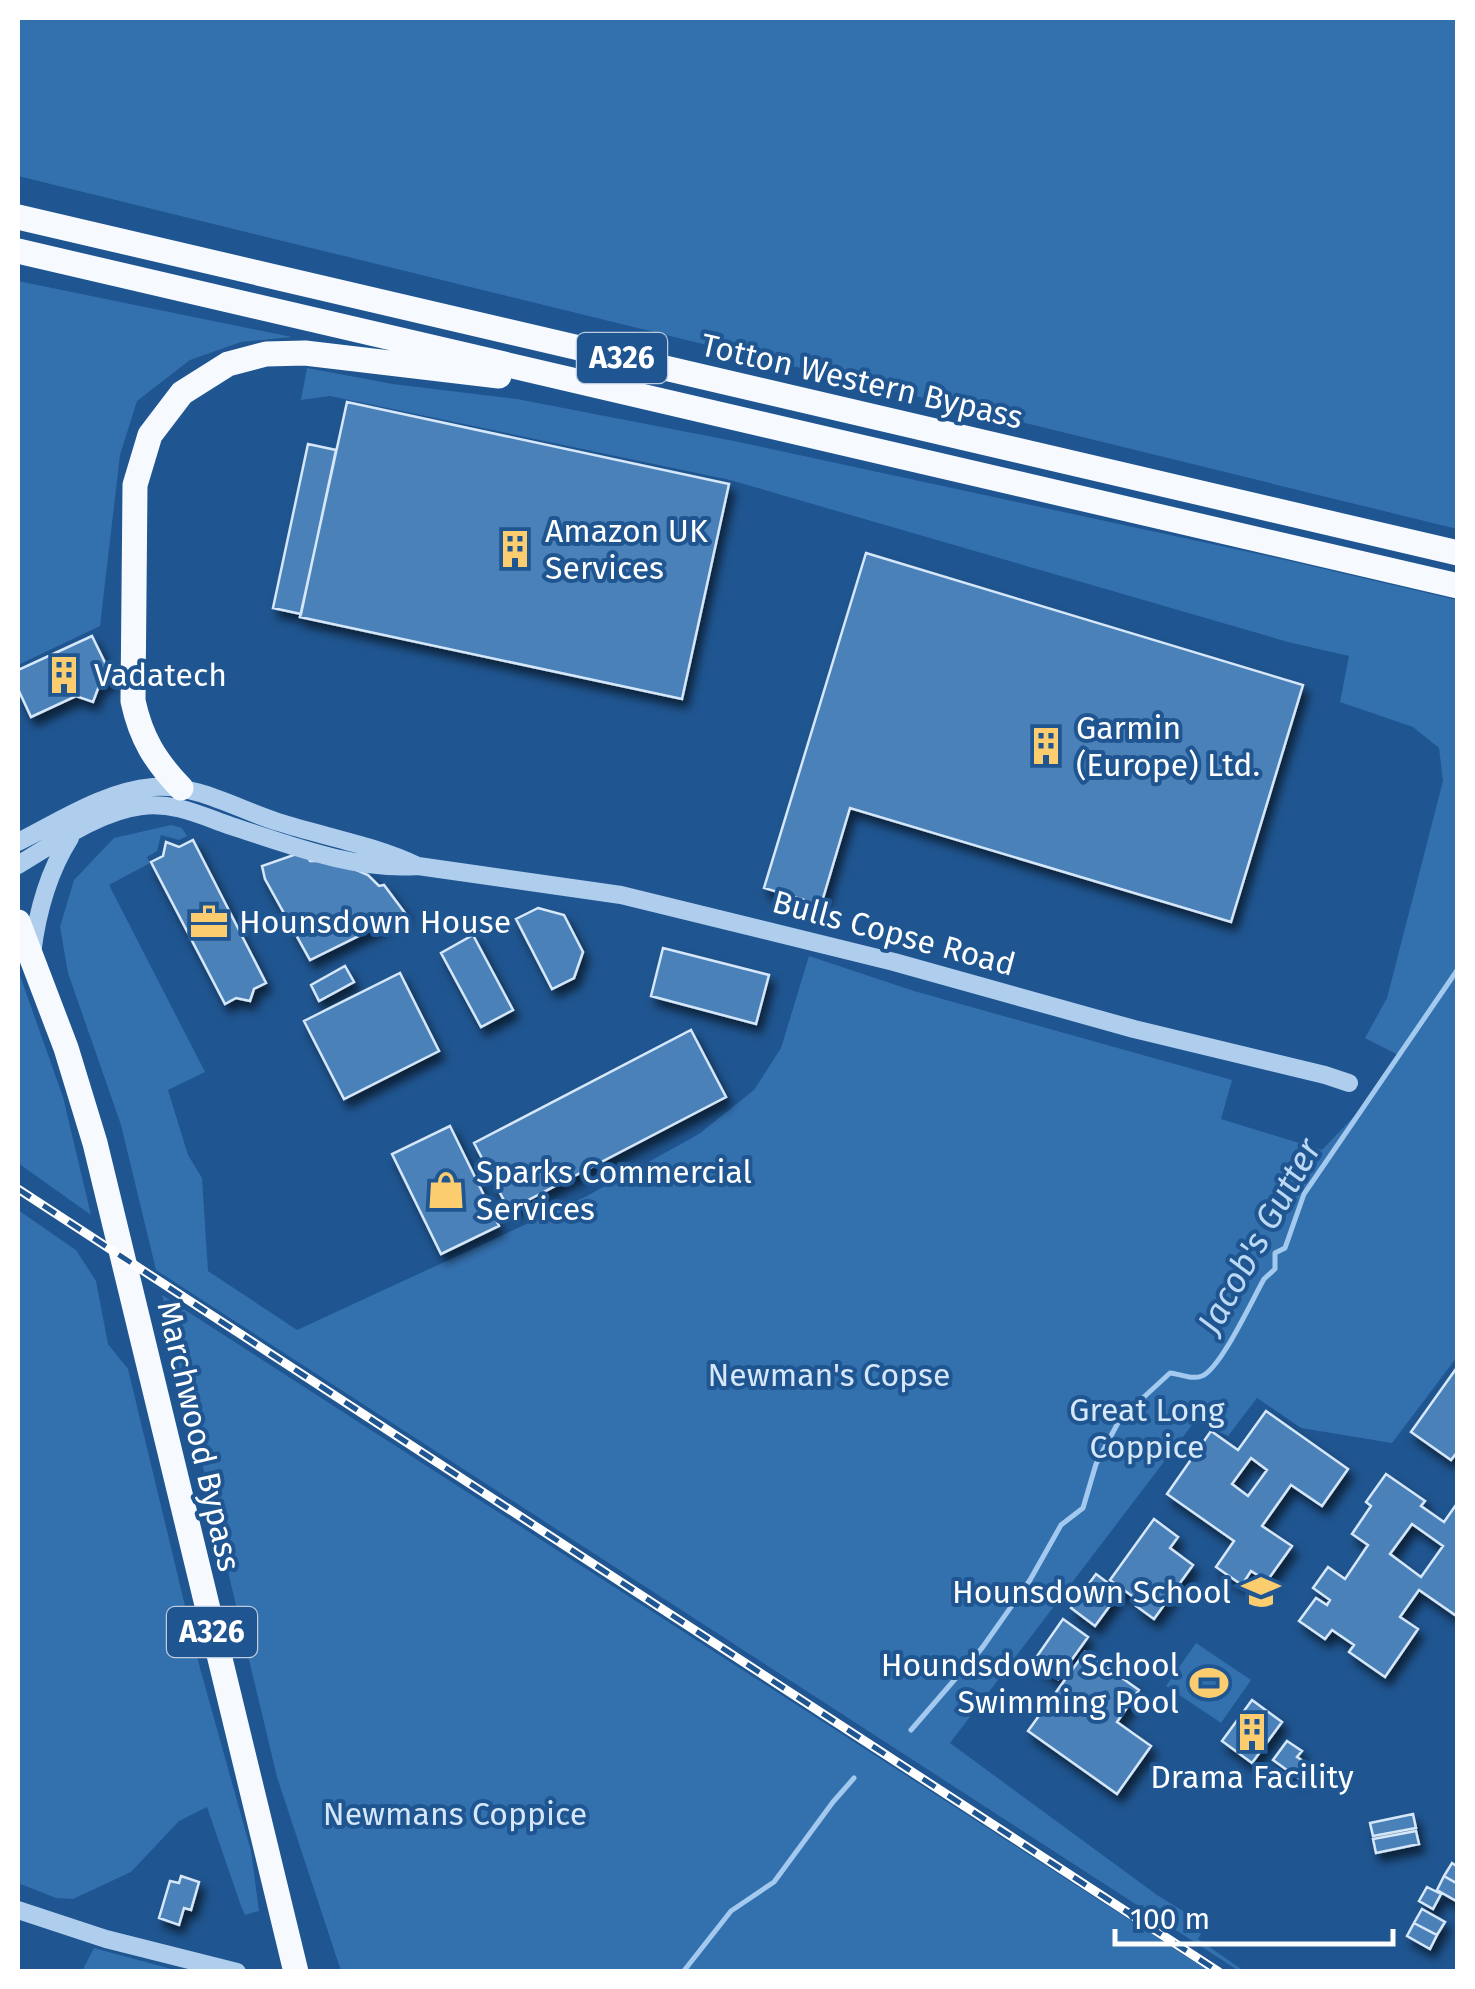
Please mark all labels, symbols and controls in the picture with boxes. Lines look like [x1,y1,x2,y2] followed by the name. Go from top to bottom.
[697,325,1027,437] street label: Totton Western Bypass
[577,333,667,383] road number: A326
[545,512,708,587] place label: Amazon UK Services
[494,528,536,570] building icon: Amazon UK Services
[43,654,85,696] building icon: Vadatech
[94,656,227,694] place label: Vadatech
[1076,709,1260,784] place label: Garmin (Europe) Ltd.
[1025,725,1067,767] building icon: Garmin (Europe) Ltd.
[768,882,1020,984] street label: Bulls Copse Road
[188,901,230,943] office icon: Hounsdown House
[239,903,511,941] place label: Hounsdown House
[1187,1130,1331,1343] water label: Jacob's Gutter
[476,1153,752,1228] place label: Sparks Commercial Services
[425,1169,467,1211] shop icon: Sparks Commercial Services
[149,1297,249,1575] street label: Marchwood Bypass
[708,1356,950,1394] park label: Newman's Copse
[1069,1391,1225,1466] park label: Great Long Coppice
[1240,1571,1282,1613] school or university icon: Hounsdown School
[952,1573,1231,1611] place label: Hounsdown School
[167,1607,257,1657] road number: A326
[881,1646,1179,1721] place label: Houndsdown School Swimming Pool
[1188,1662,1230,1704] sports icon: Houndsdown School Swimming Pool
[1231,1711,1273,1753] building icon: Drama Facility
[1150,1758,1354,1796] place label: Drama Facility
[323,1795,587,1833] park label: Newmans Coppice
[1115,1884,1392,1946] scale bar
[1130,1901,1210,1937] text: 100 m

